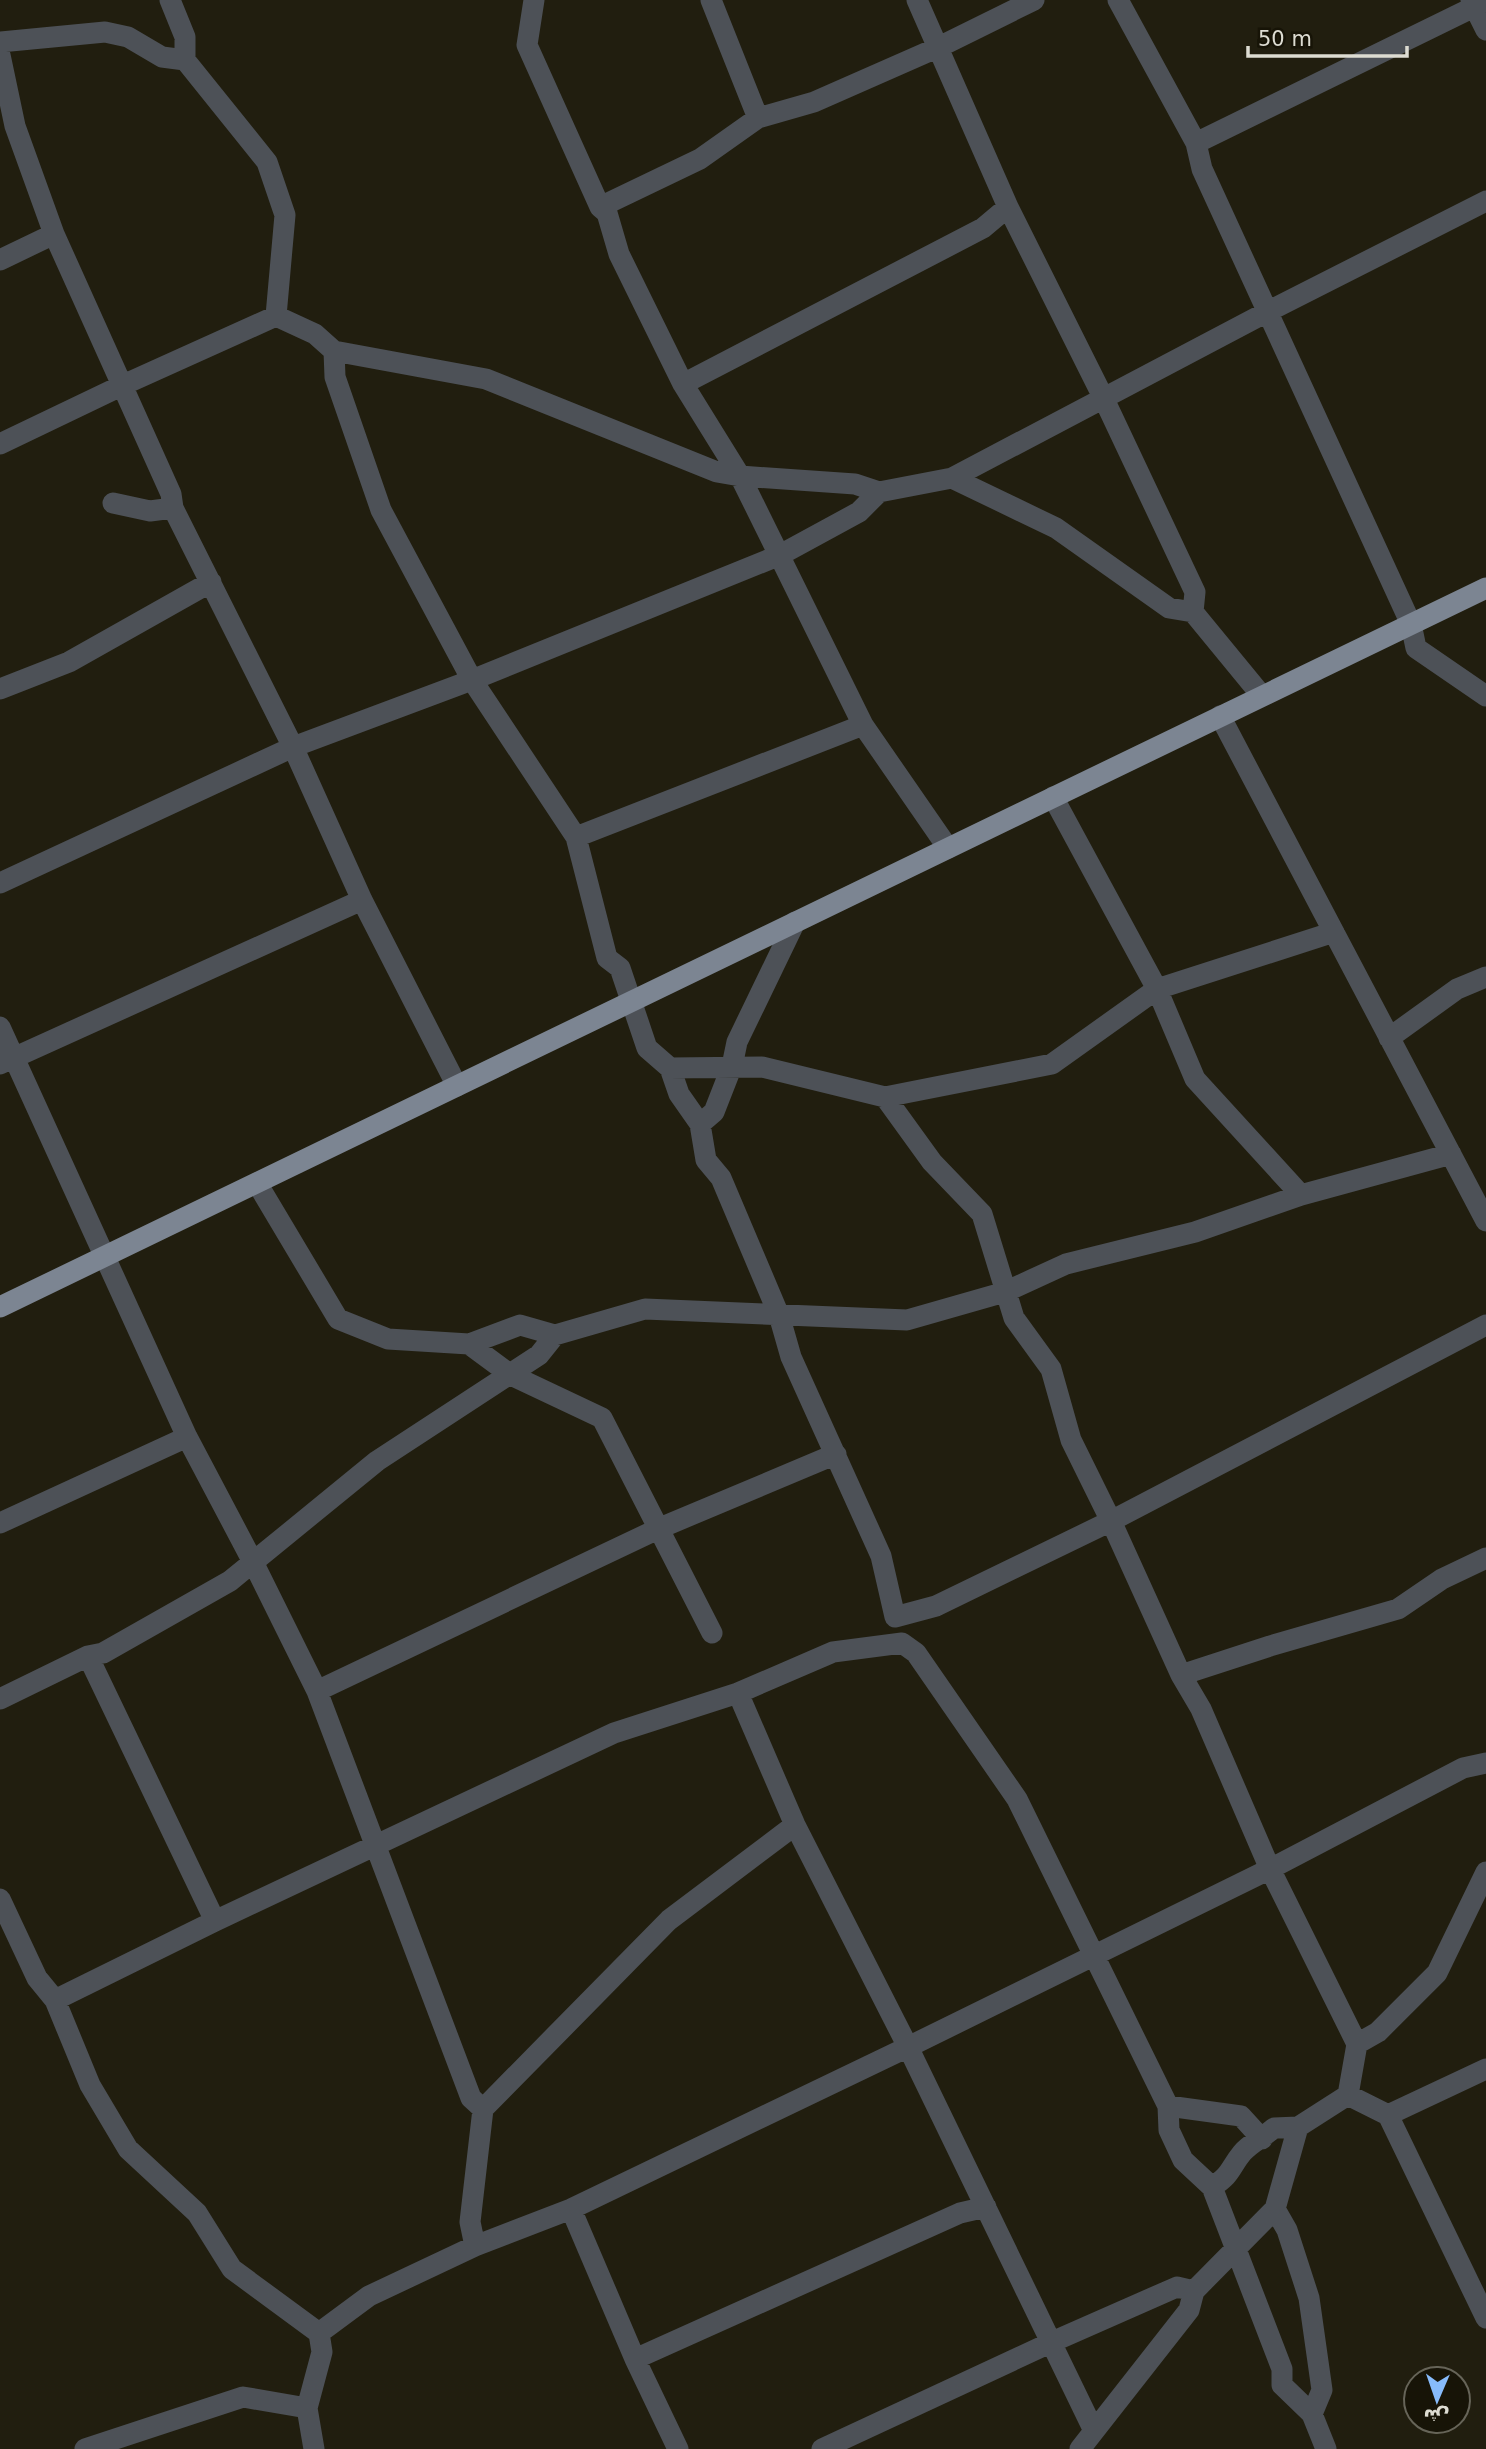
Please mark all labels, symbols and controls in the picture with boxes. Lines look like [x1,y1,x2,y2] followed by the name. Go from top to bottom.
[1248,14,1407,58] scale bar
[1258,27,1312,51] text: 50 m
[1402,2365,1472,2435] north arrow
[1423,2405,1450,2428] text: ش

